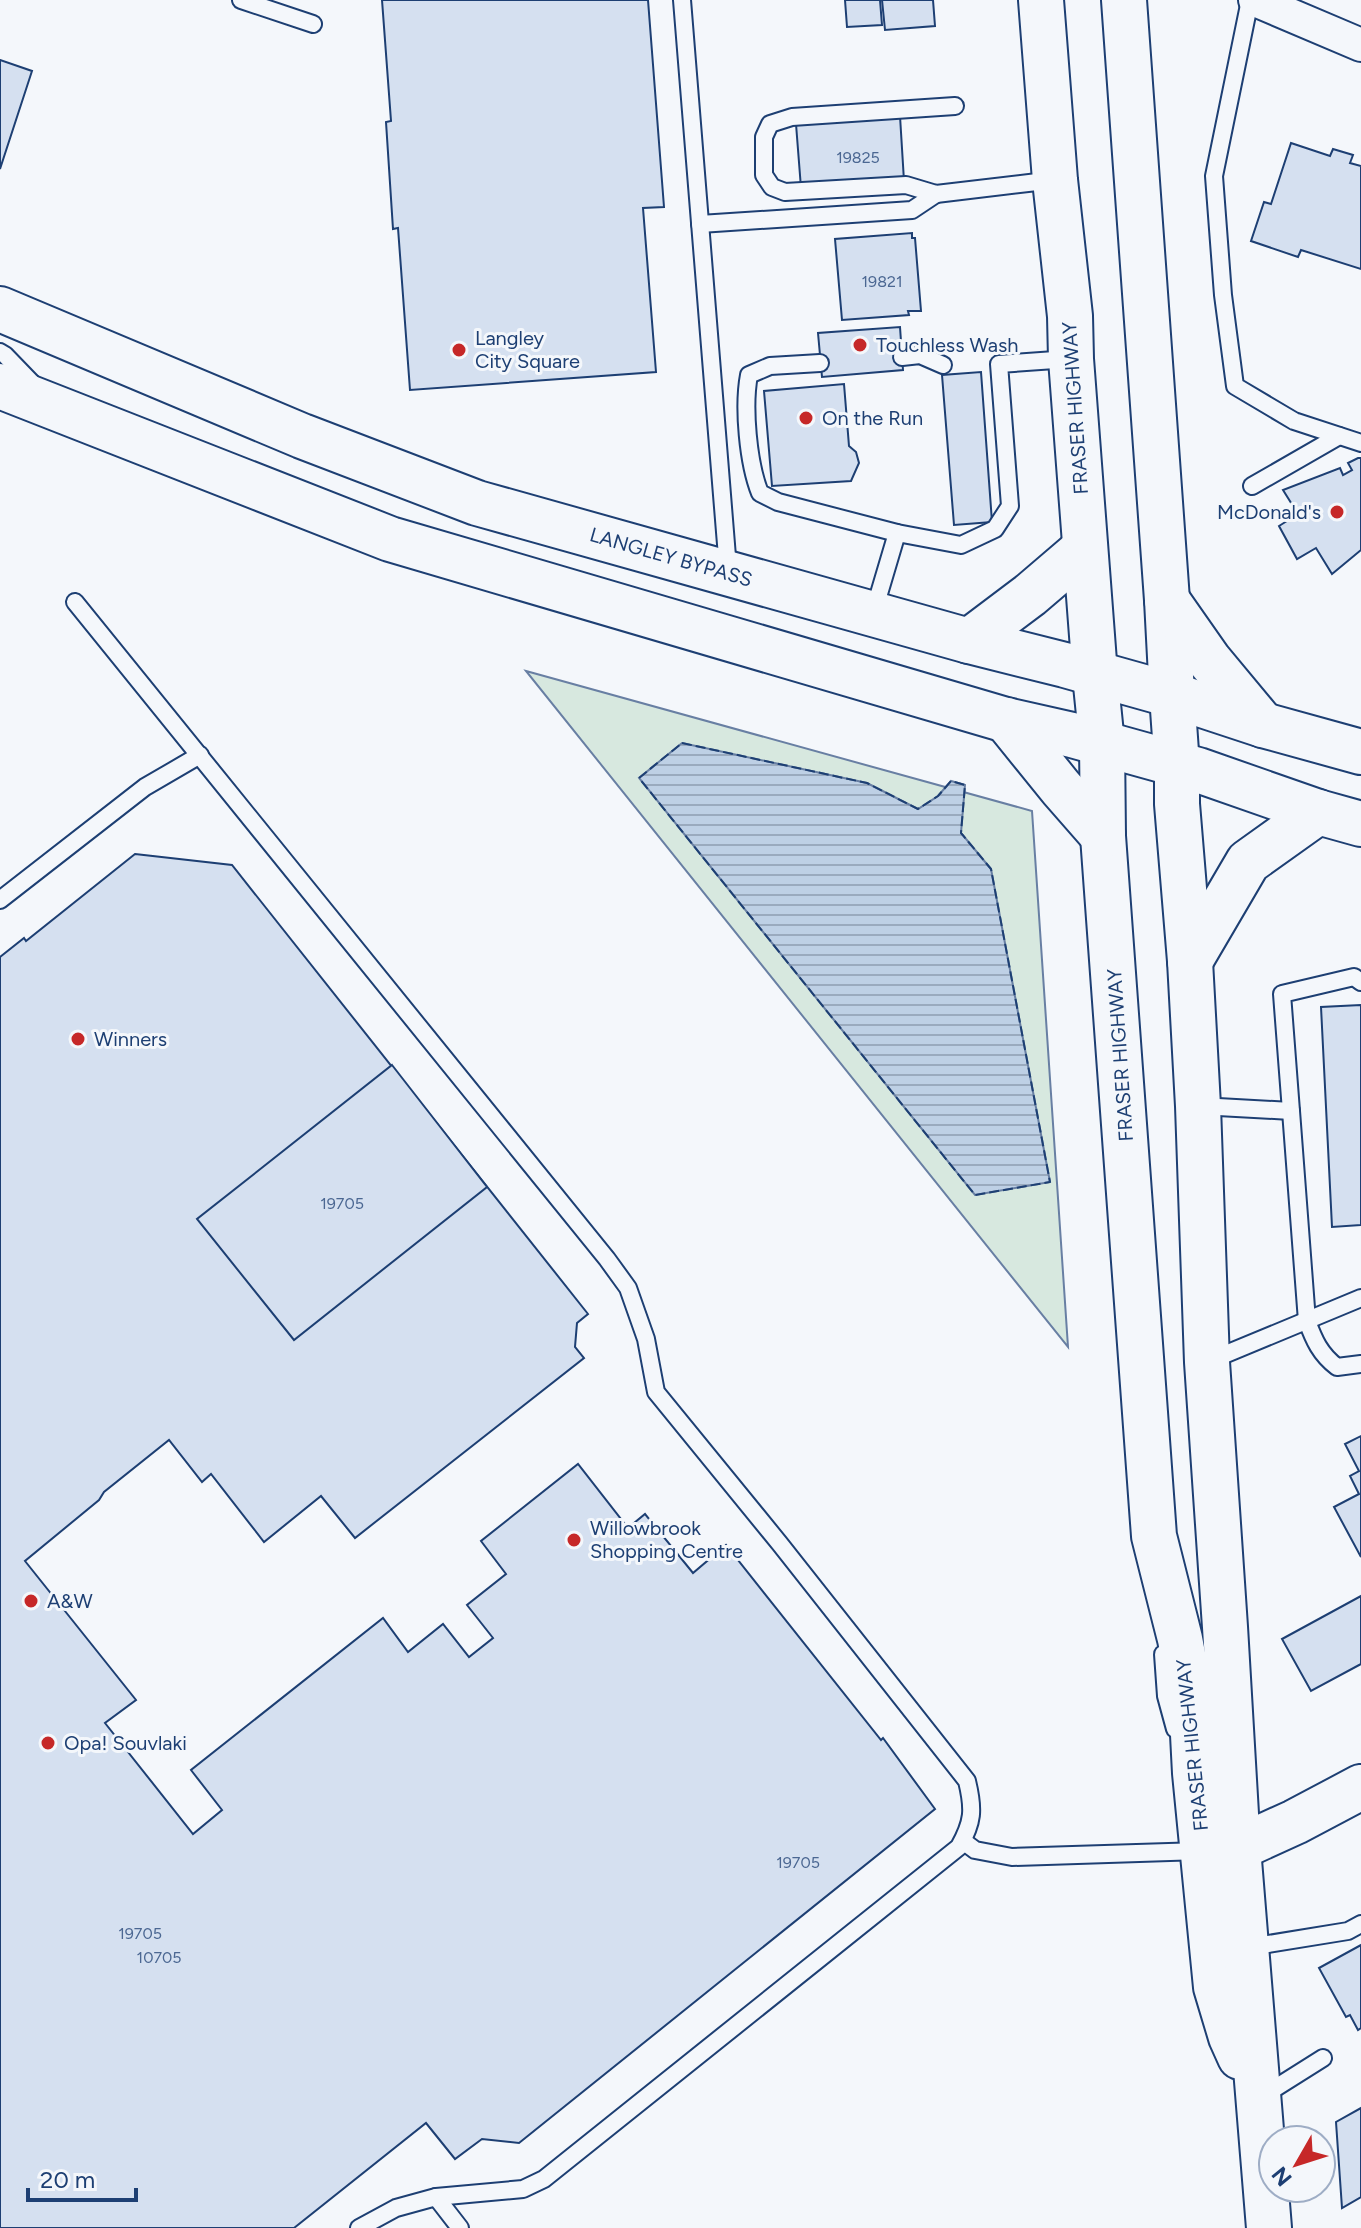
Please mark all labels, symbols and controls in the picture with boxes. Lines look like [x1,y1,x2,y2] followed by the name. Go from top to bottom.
[836,148,880,167] house number: 19825
[861,272,903,291] house number: 19821
[1057,321,1093,495] street label: FRASER HIGHWAY
[475,326,580,373] place label: Langley City Square
[876,333,1019,357] place label: Touchless Wash
[851,336,869,354] marker: Touchless Wash
[450,341,468,359] marker: Langley City Square
[822,406,923,430] place label: On the Run
[797,409,815,427] marker: On the Run
[1217,500,1321,524] place label: McDonald's
[1328,503,1346,521] marker: McDonald's
[587,522,755,592] street label: LANGLEY BYPASS
[1102,968,1138,1142] street label: FRASER HIGHWAY
[94,1027,167,1051] place label: Winners
[69,1030,87,1048] marker: Winners
[320,1194,364,1213] house number: 19705
[590,1516,743,1563] place label: Willowbrook Shopping Centre
[565,1531,583,1549] marker: Willowbrook Shopping Centre
[47,1589,93,1613] place label: A&W
[22,1592,40,1610] marker: A&W
[1171,1658,1213,1832] street label: FRASER HIGHWAY
[64,1731,187,1755] place label: Opa! Souvlaki
[39,1734,57,1752] marker: Opa! Souvlaki
[776,1853,820,1872] house number: 19705
[118,1924,162,1943] house number: 19705
[137,1948,181,1967] house number: 10705
[1257,2124,1337,2204] north arrow
[28,2152,136,2202] scale bar
[1266,2161,1298,2191] text: N
[40,2165,95,2194] text: 20 m

